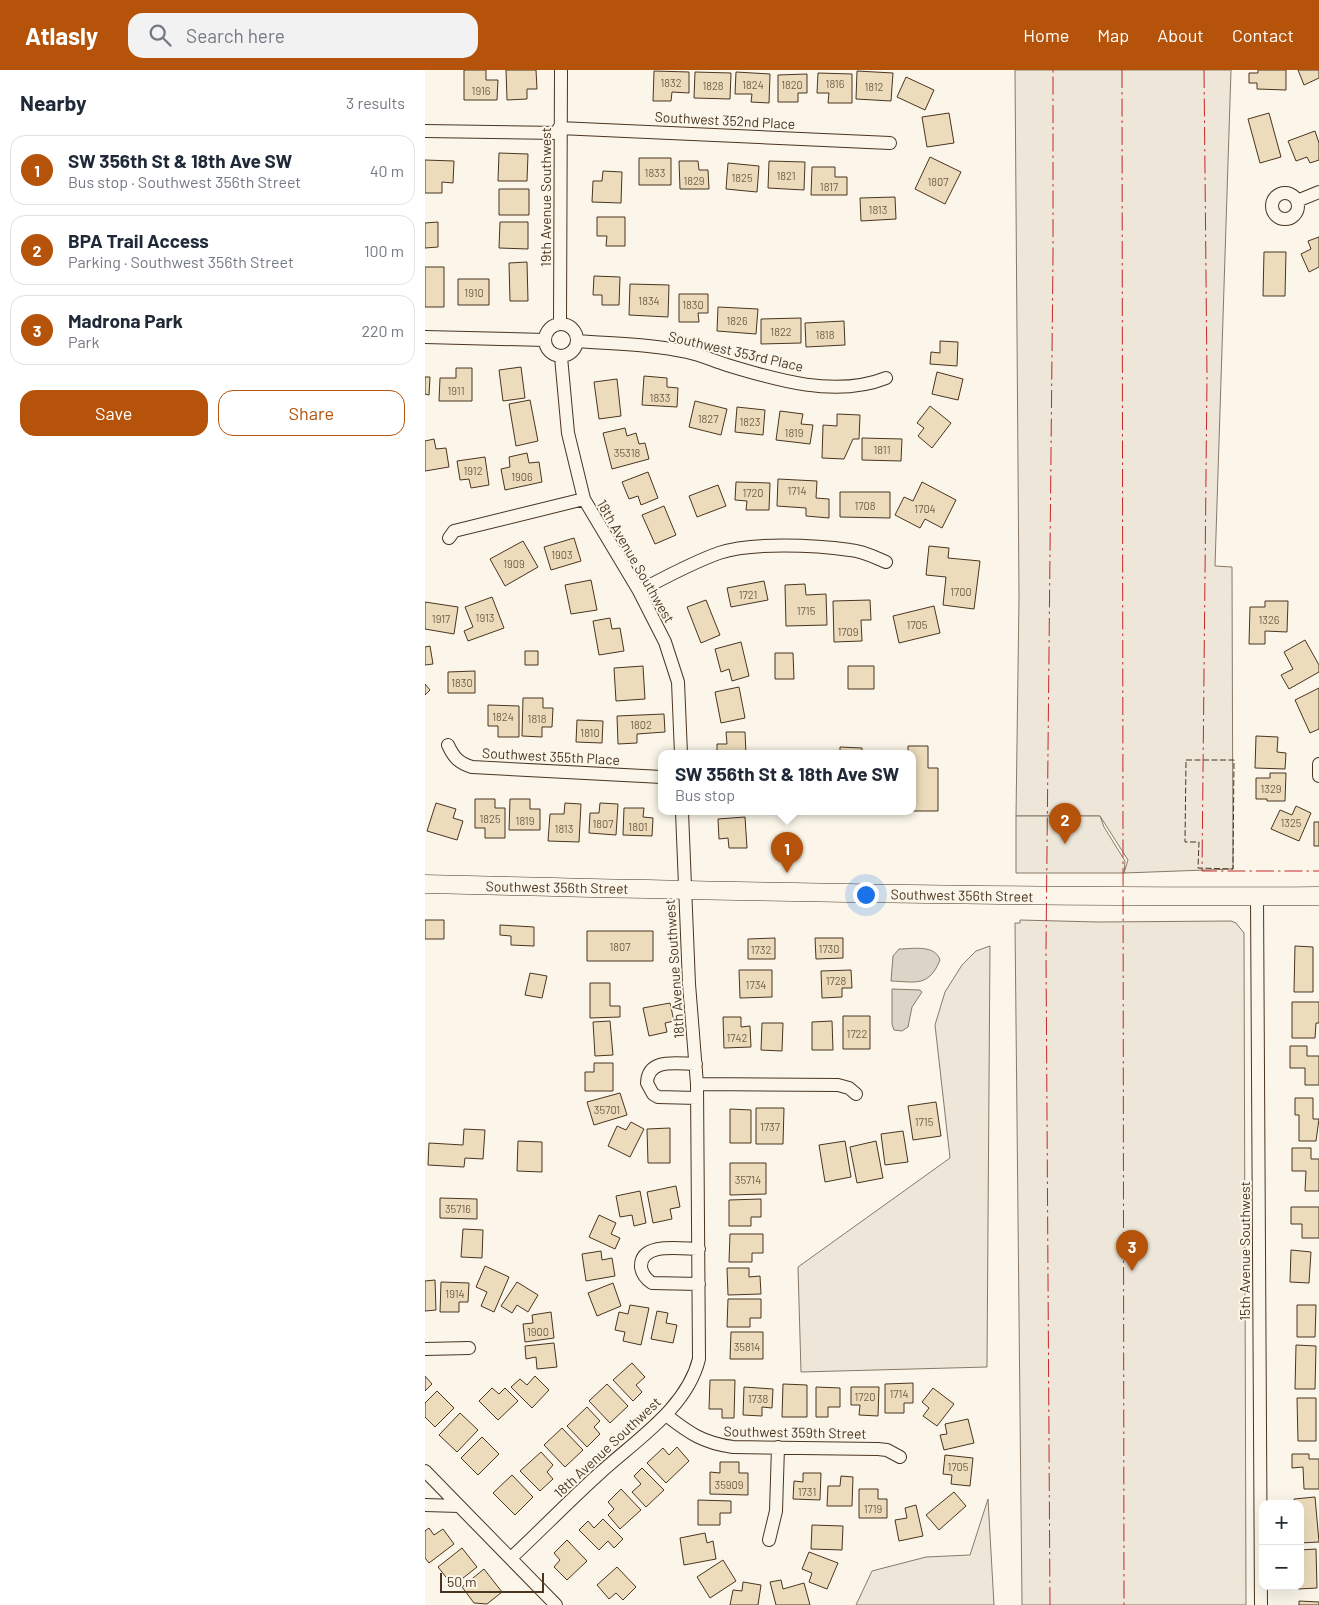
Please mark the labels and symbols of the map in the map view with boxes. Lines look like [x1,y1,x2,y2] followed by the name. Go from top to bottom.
[660,76,682,89] house number: 1832
[826,77,845,90] house number: 1816
[742,78,764,91] house number: 1824
[781,78,803,91] house number: 1820
[702,79,724,92] house number: 1828
[864,80,884,93] house number: 1812
[472,84,491,97] house number: 1916
[654,108,796,132] street label: Southwest 352nd Place
[537,127,554,267] street label: 19th Avenue Southwest
[645,166,665,179] house number: 1833
[776,169,796,182] house number: 1821
[731,171,753,184] house number: 1825
[683,174,705,187] house number: 1829
[928,175,949,188] house number: 1807
[820,180,838,193] house number: 1817
[869,203,887,216] house number: 1813
[464,286,484,299] house number: 1910
[638,294,660,307] house number: 1834
[682,298,704,311] house number: 1830
[726,314,748,327] house number: 1826
[770,325,792,338] house number: 1822
[667,327,805,375] street label: Southwest 353rd Place
[816,328,835,341] house number: 1818
[447,384,465,397] house number: 1911
[650,391,670,404] house number: 1833
[698,412,718,425] house number: 1827
[739,415,761,428] house number: 1823
[785,426,804,439] house number: 1819
[873,443,891,456] house number: 1811
[614,446,641,459] house number: 35318
[463,464,483,477] house number: 1912
[511,470,533,483] house number: 1906
[788,484,807,497] house number: 1714
[742,486,764,499] house number: 1720
[594,496,678,626] street label: 18th Avenue Southwest
[855,499,876,512] house number: 1708
[914,502,936,515] house number: 1704
[551,548,573,561] house number: 1903
[503,557,525,570] house number: 1909
[950,585,972,598] house number: 1700
[739,588,757,601] house number: 1721
[797,604,816,617] house number: 1715
[476,611,494,624] house number: 1913
[432,612,450,625] house number: 1917
[1258,613,1280,626] house number: 1326
[907,618,928,631] house number: 1705
[838,625,859,638] house number: 1709
[451,676,473,689] house number: 1830
[492,710,514,723] house number: 1824
[528,712,547,725] house number: 1818
[630,718,652,731] house number: 1802
[580,726,600,739] house number: 1810
[482,744,620,768] street label: Southwest 355th Place
[1260,782,1282,795] house number: 1329
[1049,803,1081,844] pin: 2
[479,812,501,825] house number: 1825
[516,814,535,827] house number: 1819
[1280,816,1302,829] house number: 1325
[593,817,614,830] house number: 1807
[628,820,648,833] house number: 1801
[555,822,573,835] house number: 1813
[771,832,803,873] pin: 1
[485,877,629,897] street label: Southwest 356th Street
[853,882,879,908] your location
[890,885,1034,905] street label: Southwest 356th Street
[661,899,687,1039] street label: 18th Avenue Southwest
[610,940,631,953] house number: 1807
[819,942,839,955] house number: 1730
[751,943,771,956] house number: 1732
[826,974,847,987] house number: 1728
[746,978,766,991] house number: 1734
[847,1027,868,1040] house number: 1722
[726,1031,748,1044] house number: 1742
[594,1103,620,1116] house number: 35701
[915,1115,934,1128] house number: 1715
[760,1120,780,1133] house number: 1737
[735,1173,761,1186] house number: 35714
[1236,1181,1253,1321] street label: 15th Avenue Southwest
[445,1202,471,1215] house number: 35716
[1116,1230,1148,1271] pin: 3
[445,1287,465,1300] house number: 1914
[527,1325,549,1338] house number: 1900
[734,1340,760,1353] house number: 35814
[890,1387,909,1400] house number: 1714
[854,1390,876,1403] house number: 1720
[748,1392,768,1405] house number: 1738
[550,1393,664,1501] street label: 18th Avenue Southwest
[723,1422,867,1442] street label: Southwest 359th Street
[948,1460,969,1473] house number: 1705
[715,1478,744,1491] house number: 35909
[798,1485,816,1498] house number: 1731
[864,1502,883,1515] house number: 1719
[440,1570,544,1593] scale bar

